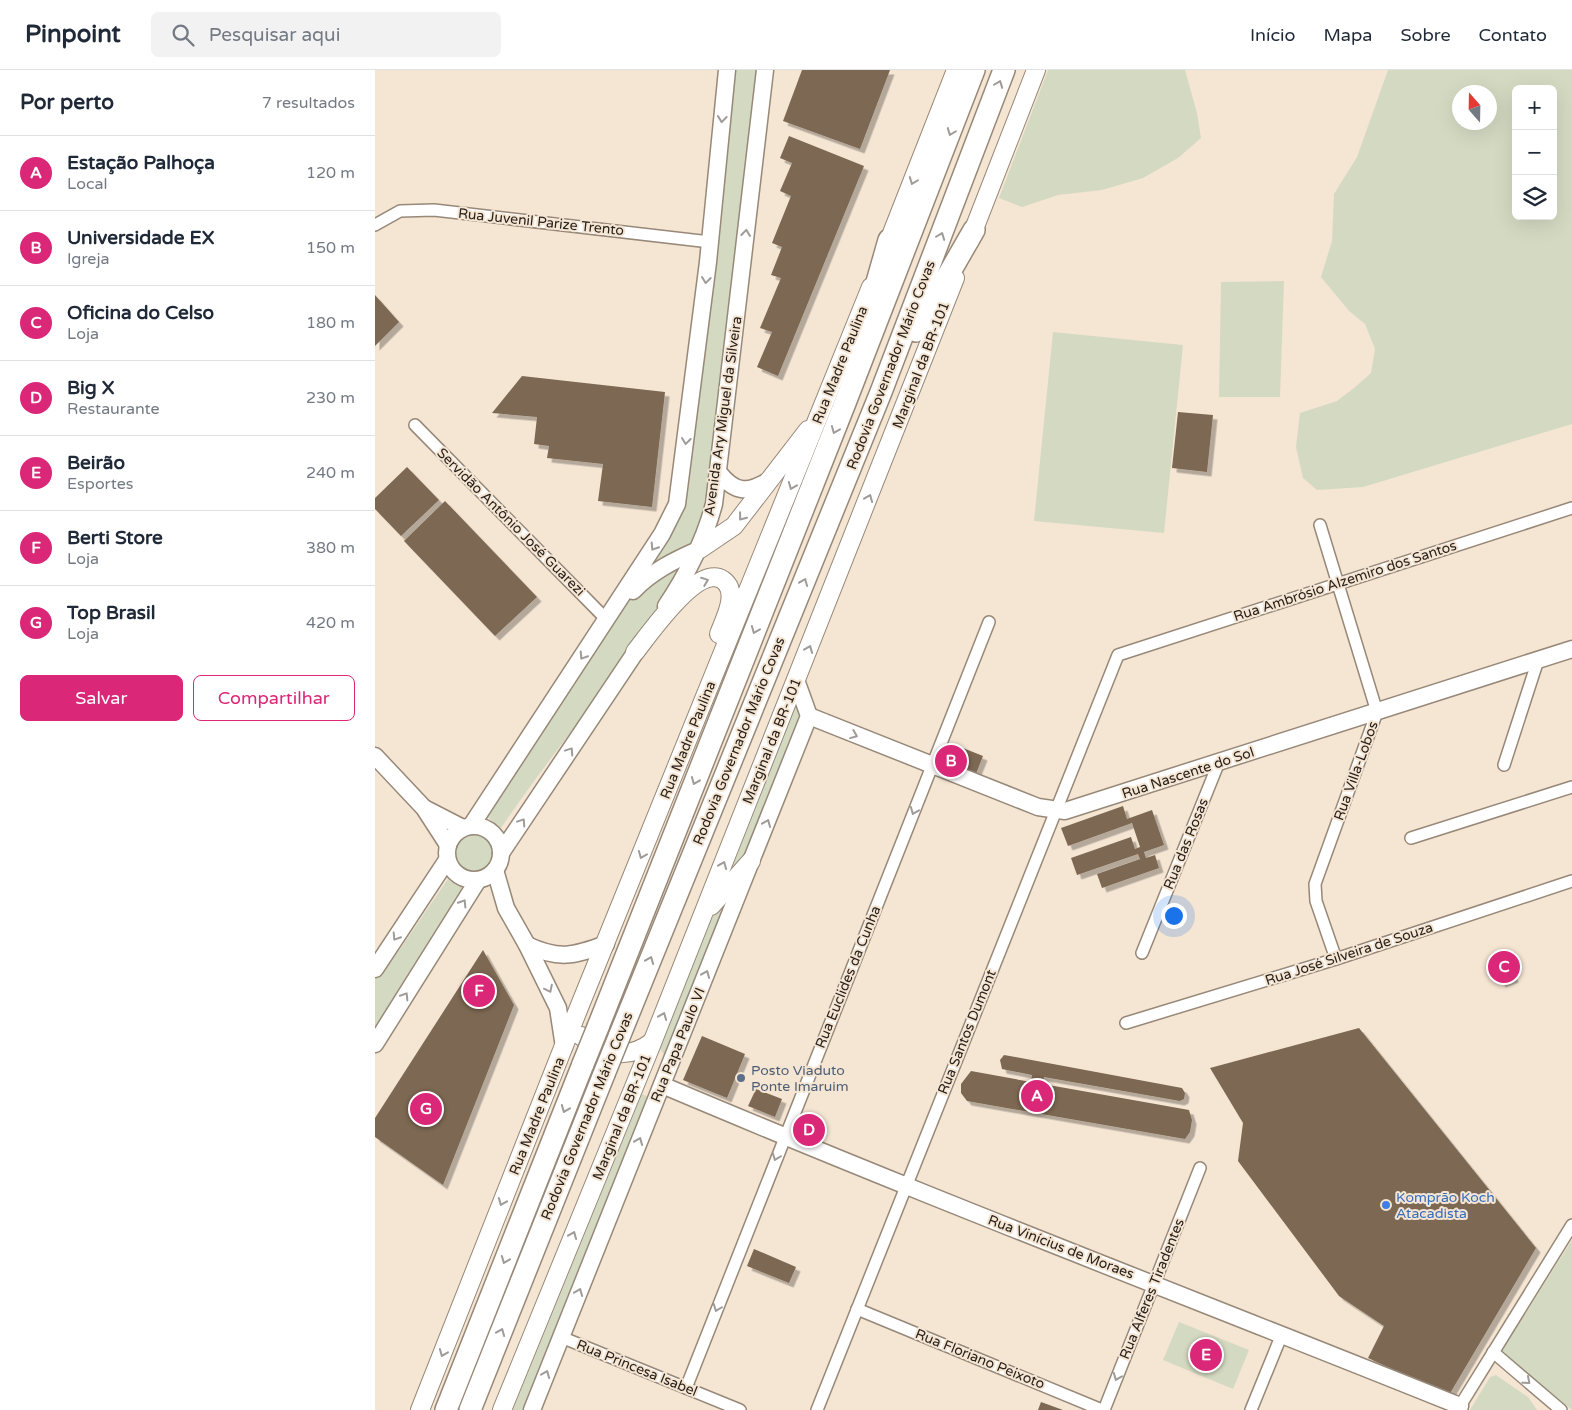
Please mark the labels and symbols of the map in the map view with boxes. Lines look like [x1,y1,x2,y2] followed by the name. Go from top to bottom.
[993,80,1003,89] one-way arrow
[1452,85,1497,130] north arrow
[717,115,728,123] one-way arrow
[946,127,957,136] one-way arrow
[908,176,918,184] one-way arrow
[457,205,625,239] street label: Rua Juvenil Parize Trento
[740,229,751,237] one-way arrow
[935,232,945,241] one-way arrow
[843,258,939,472] street label: Rodovia Governador Mário Covas
[701,276,712,284] one-way arrow
[889,299,953,431] street label: Marginal da BR-101
[809,304,871,426] street label: Rua Madre Paulina
[701,315,745,517] street label: Avenida Ary Miguel da Silveira
[830,425,841,434] one-way arrow
[681,438,692,446] one-way arrow
[434,445,588,599] street label: Servidão Antônio José Guarezi
[787,481,798,490] one-way arrow
[862,494,873,503] one-way arrow
[739,511,747,520] one-way arrow
[1231,537,1459,625] street label: Rua Ambrósio Alzemiro dos Santos
[651,541,660,551] one-way arrow
[700,577,709,587] one-way arrow
[798,579,808,587] one-way arrow
[751,625,762,634] one-way arrow
[689,634,789,847] street label: Rodovia Governador Mário Covas
[802,645,813,654] one-way arrow
[580,651,590,660] one-way arrow
[739,675,805,807] street label: Marginal da BR-101
[657,679,719,801] street label: Rua Madre Paulina
[1330,719,1382,823] street label: Rua Villa-Lobos
[850,729,858,739] one-way arrow
[935,742,967,780] pin: B
[1120,744,1256,802] street label: Rua Nascente do Sol
[564,747,573,757] one-way arrow
[691,776,702,785] one-way arrow
[1160,796,1212,892] street label: Rua das Rosas
[910,806,920,815] one-way arrow
[516,819,525,828] one-way arrow
[760,819,771,828] one-way arrow
[637,850,648,859] one-way arrow
[716,861,727,870] one-way arrow
[457,900,466,909] one-way arrow
[812,903,884,1051] street label: Rua Euclides da Cunha
[1161,903,1187,929] your location
[1263,919,1435,989] street label: Rua José Silveira de Souza
[393,931,402,940] one-way arrow
[1488,948,1520,986] pin: C
[644,956,655,965] one-way arrow
[934,967,1000,1097] street label: Rua Santos Dumont
[700,970,710,979] one-way arrow
[463,972,495,1010] pin: F
[542,984,553,993] one-way arrow
[647,985,709,1105] street label: Rua Papa Paulo VI
[399,992,409,1001] one-way arrow
[537,1009,637,1222] street label: Rodovia Governador Mário Covas
[656,1012,667,1021] one-way arrow
[589,1051,655,1183] street label: Marginal da BR-101
[506,1055,568,1177] street label: Rua Madre Paulina
[751,1062,849,1095] place label: Posto Viaduto Ponte Imaruim
[735,1072,747,1084] marker: Posto Viaduto Ponte Imaruim
[1021,1077,1053,1115] pin: A
[410,1090,442,1128] pin: G
[561,1104,571,1113] one-way arrow
[793,1111,825,1149] pin: D
[633,1137,644,1146] one-way arrow
[772,1152,782,1161] one-way arrow
[1396,1189,1495,1222] place label: Komprão Koch Atacadista
[498,1197,508,1206] one-way arrow
[1380,1199,1392,1211] marker: Komprão Koch Atacadista
[986,1211,1137,1283] street label: Rua Vinícius de Moraes
[1116,1216,1188,1362] street label: Rua Alferes Tiradentes
[567,1231,578,1240] one-way arrow
[501,1255,512,1264] one-way arrow
[573,1288,583,1297] one-way arrow
[713,1304,723,1312] one-way arrow
[913,1325,1047,1393] street label: Rua Floriano Peixoto
[495,1328,505,1337] one-way arrow
[574,1336,700,1400] street label: Rua Princesa Isabel
[1190,1336,1222,1374] pin: E
[438,1348,449,1357] one-way arrow
[540,1370,550,1378] one-way arrow
[1113,1372,1123,1381] one-way arrow
[1521,1375,1530,1384] one-way arrow

